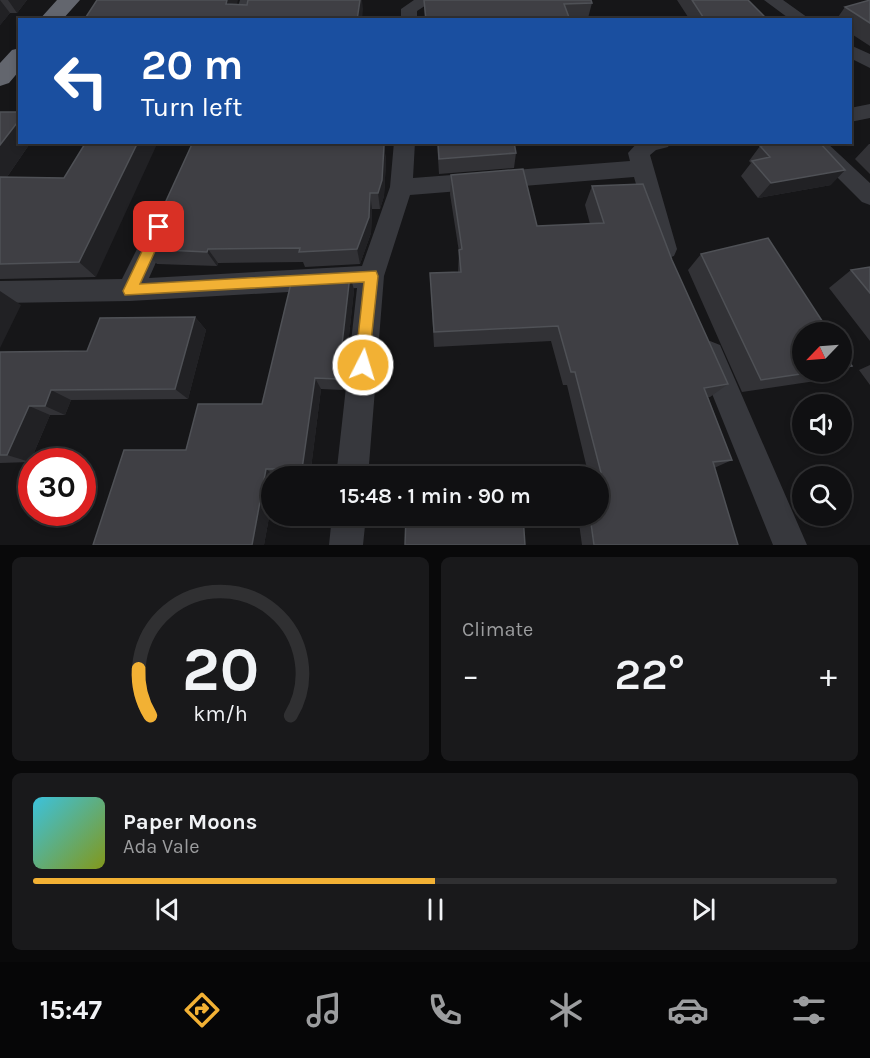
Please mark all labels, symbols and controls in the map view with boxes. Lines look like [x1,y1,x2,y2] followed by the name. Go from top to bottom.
[141,40,243,90] text: 20 m
[42,42,120,120] icon: left
[141,91,242,123] text: Turn left
[133,201,184,252] pin
[142,210,175,243] icon: arrive
[792,322,852,382] north arrow
[792,322,852,526] map controls
[331,333,395,397] position arrow
[792,394,852,454] button: sound
[18,448,96,526] speed limit sign: 30
[792,466,852,526] button: search
[339,483,531,509] text: 15:48 · 1 min · 90 m
[462,618,533,641] text: Climate
[182,633,259,706] text: 20
[614,648,685,700] text: 22°
[462,656,479,694] text: −
[820,656,837,694] text: +
[193,701,248,726] text: km/h
[123,809,257,835] text: Paper Moons
[123,835,200,858] text: Ada Vale
[151,893,184,926] icon: previous
[419,893,452,926] icon: pause
[687,893,720,926] icon: next
[181,989,223,1031] icon: directions
[303,989,345,1031] icon: music
[424,989,466,1031] icon: phone
[545,989,587,1031] icon: climate
[667,989,709,1031] icon: car
[788,989,830,1031] icon: filters
[40,994,102,1026] text: 15:47

